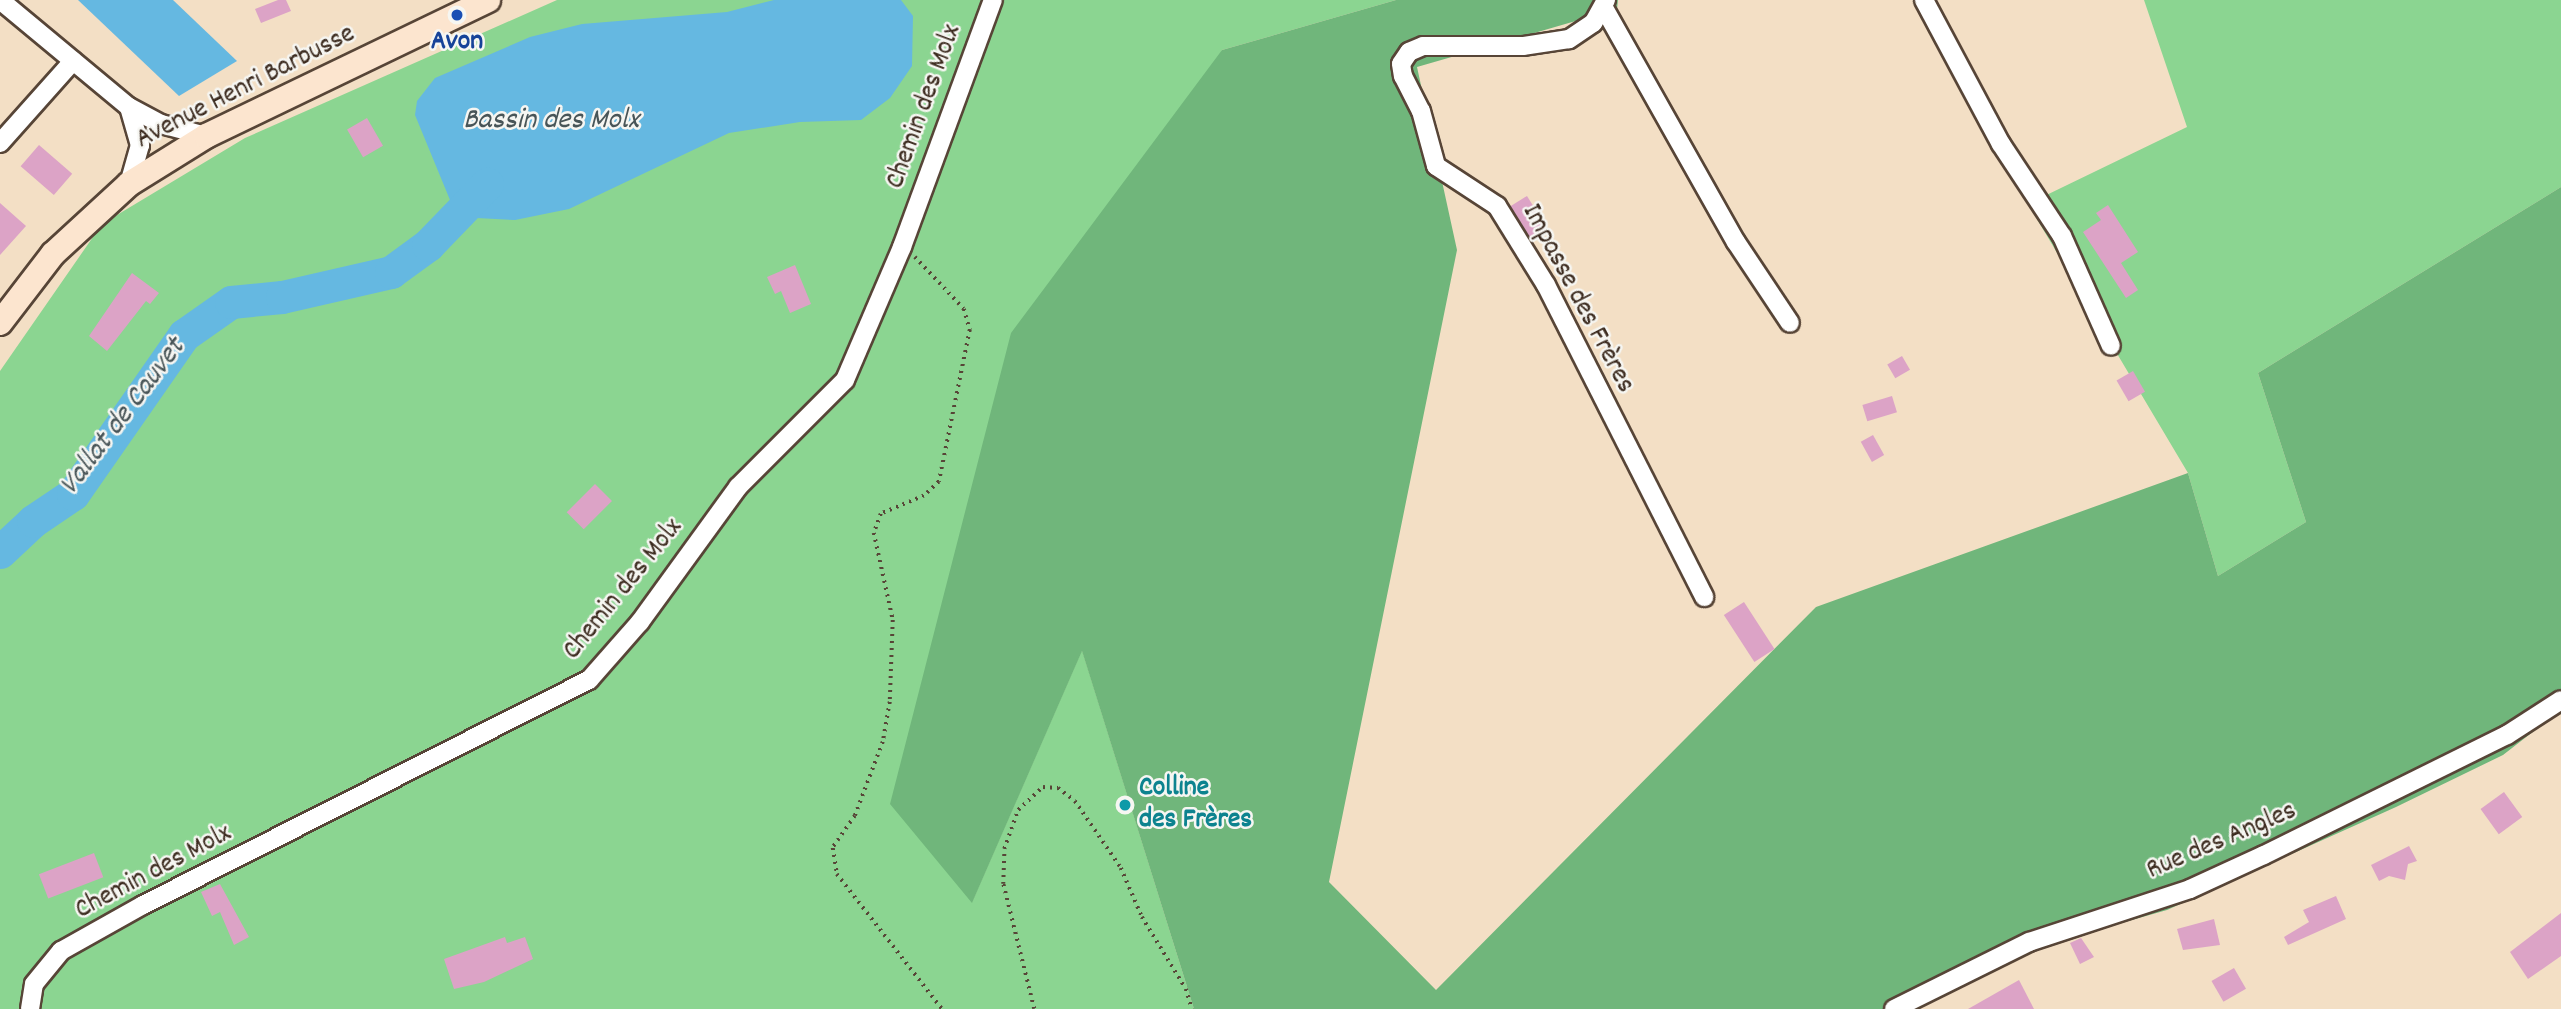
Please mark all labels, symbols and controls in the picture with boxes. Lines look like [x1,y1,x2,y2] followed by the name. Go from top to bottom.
[449,7,465,23] marker: Avon
[131,18,361,158] street label: Avenue Henri Barbusse
[880,20,970,194] street label: Chemin des Molx
[431,26,483,60] place label: Avon
[463,104,639,140] water label: Bassin des Molx
[1513,199,1641,399] street label: Impasse des Frères
[53,332,195,504] water label: Vallat de Cauvet
[557,512,691,668] street label: Chemin des Molx
[1139,772,1252,838] place label: Colline des Frères
[2142,795,2302,889] street label: Rue des Angles
[1117,797,1133,813] marker: Colline des Frères
[70,818,238,928] street label: Chemin des Molx

